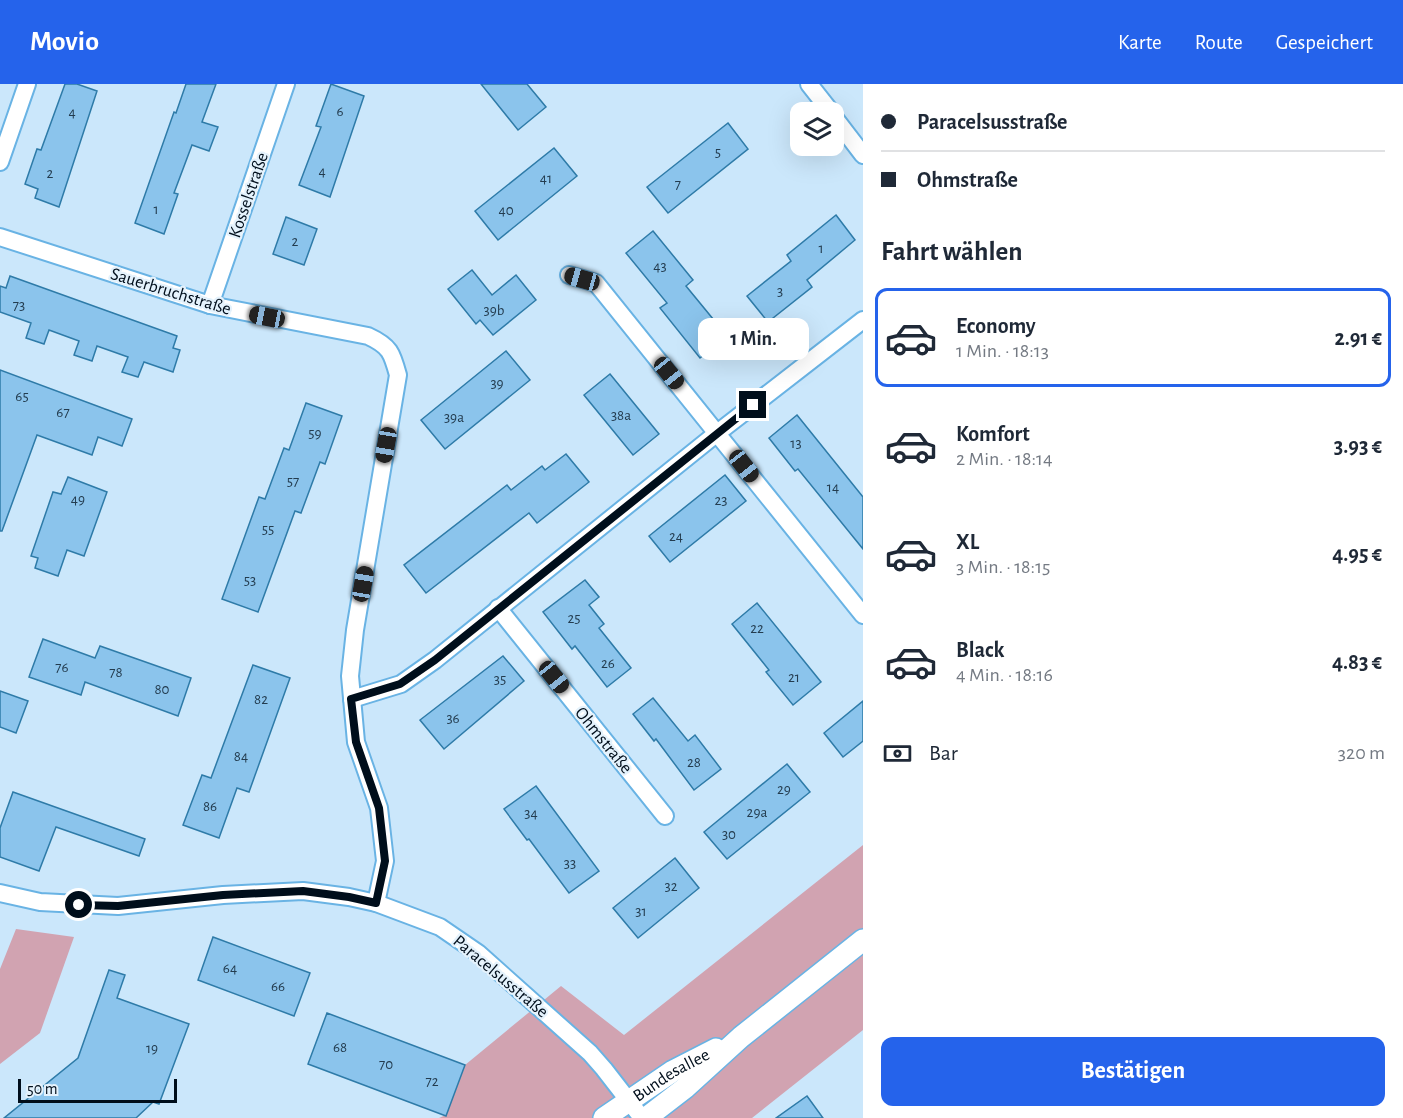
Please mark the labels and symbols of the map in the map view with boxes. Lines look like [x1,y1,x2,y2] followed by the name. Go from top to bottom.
[336,104,344,119] house number: 6
[68,105,76,120] house number: 4
[715,145,721,160] house number: 5
[226,150,272,240] street label: Kosselstraße
[318,164,326,179] house number: 4
[47,166,54,181] house number: 2
[540,171,552,186] house number: 41
[675,177,681,192] house number: 7
[153,202,159,217] house number: 1
[498,203,514,218] house number: 40
[292,234,299,249] house number: 2
[818,241,824,256] house number: 1
[653,259,667,274] house number: 43
[108,265,233,319] street label: Sauerbruchstraße
[562,265,602,293] car
[777,284,783,299] house number: 3
[13,298,25,313] house number: 73
[484,303,505,318] house number: 39b
[248,305,286,329] car
[698,318,808,360] callout: 1 Min.
[651,353,687,393] car
[490,376,504,391] house number: 39
[15,389,29,404] house number: 65
[739,391,766,418] route end
[56,405,70,420] house number: 67
[611,408,631,423] house number: 38a
[444,410,464,425] house number: 39a
[308,426,322,441] house number: 59
[374,426,398,464] car
[790,436,802,451] house number: 13
[726,446,762,486] car
[287,474,299,489] house number: 57
[827,480,839,495] house number: 14
[71,492,85,507] house number: 49
[714,493,728,508] house number: 23
[262,522,274,537] house number: 55
[669,529,683,544] house number: 24
[351,565,375,603] car
[244,573,256,588] house number: 53
[567,611,581,626] house number: 25
[750,621,764,636] house number: 22
[601,656,615,671] house number: 26
[536,657,572,697] car
[55,660,69,675] house number: 76
[109,665,123,680] house number: 78
[788,670,800,685] house number: 21
[494,672,506,687] house number: 35
[154,682,170,697] house number: 80
[254,692,268,707] house number: 82
[571,704,635,777] street label: Ohmstraße
[446,711,460,726] house number: 36
[234,749,248,764] house number: 84
[687,755,701,770] house number: 28
[777,782,791,797] house number: 29
[203,799,217,814] house number: 86
[747,805,767,820] house number: 29a
[524,806,538,821] house number: 34
[722,827,736,842] house number: 30
[564,856,576,871] house number: 33
[664,879,678,894] house number: 32
[65,891,92,918] route start
[635,904,647,919] house number: 31
[449,932,551,1022] street label: Paracelsusstraße
[223,961,237,976] house number: 64
[271,979,285,994] house number: 66
[333,1040,347,1055] house number: 68
[146,1041,158,1056] house number: 19
[630,1046,713,1105] street label: Bundesallee
[379,1057,393,1072] house number: 70
[425,1074,439,1089] house number: 72
[18,1076,177,1104] scale bar

